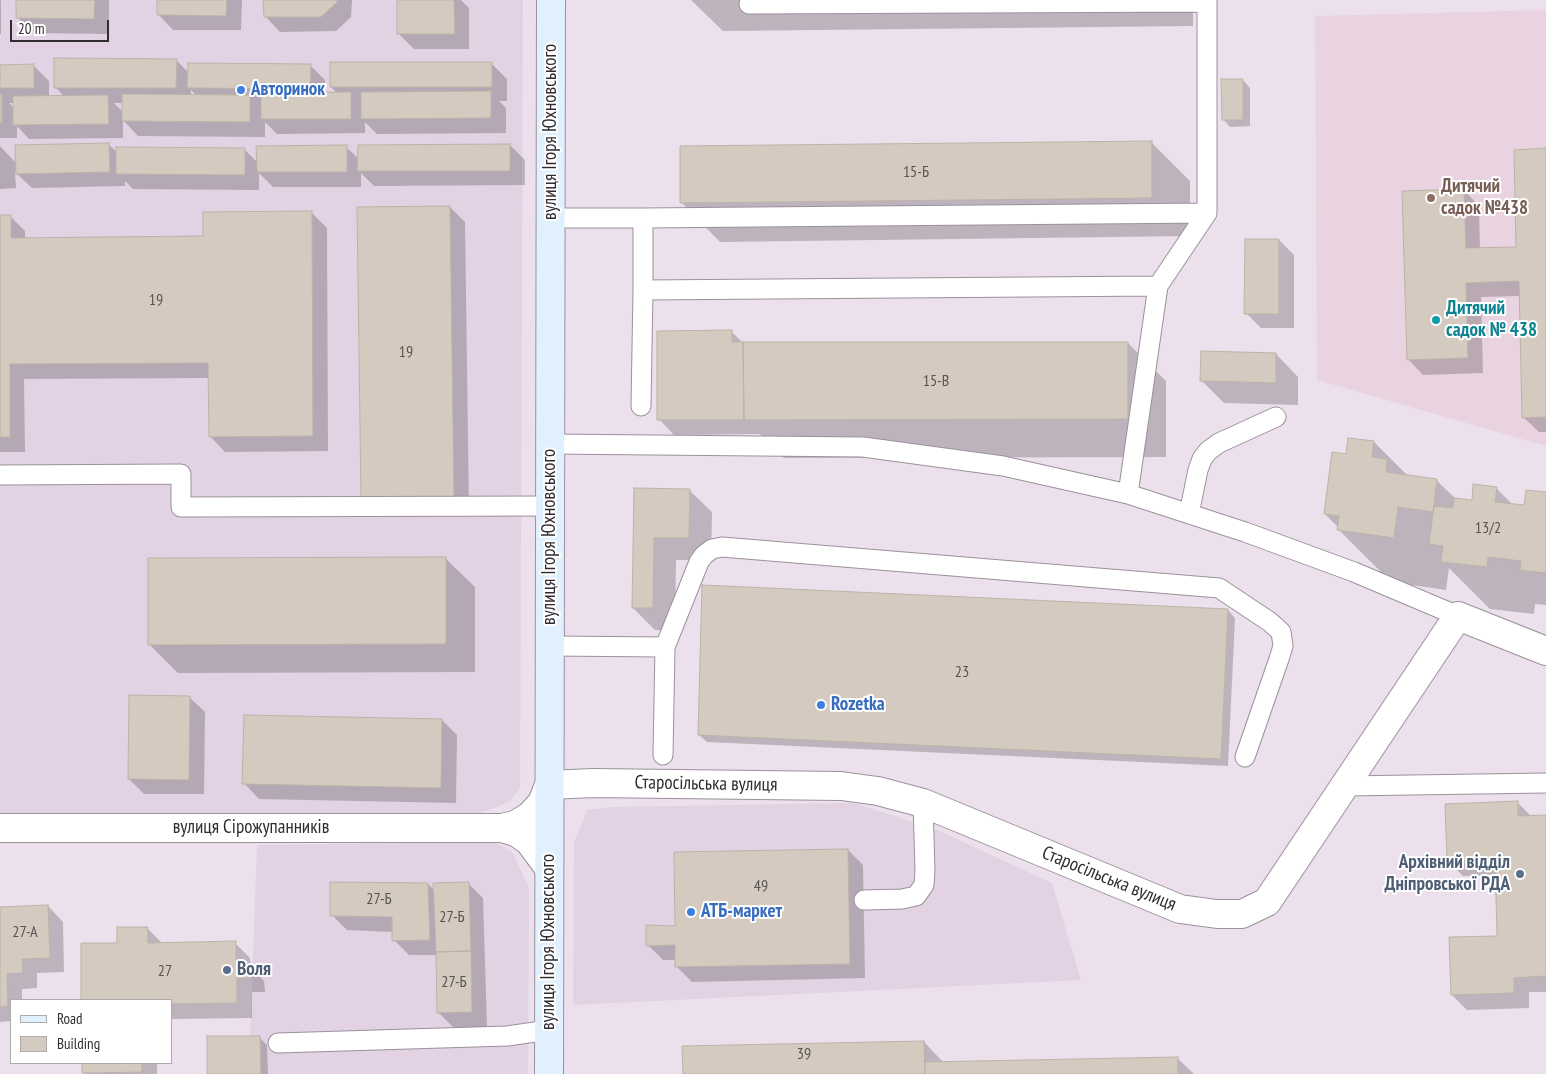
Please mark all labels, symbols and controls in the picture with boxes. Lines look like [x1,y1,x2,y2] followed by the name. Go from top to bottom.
[12,10,111,42] scale bar
[18,19,44,38] text: 20 m
[540,44,562,220] street label: вулиця Ігоря Юхновського
[251,79,325,101] place label: Авторинок
[235,84,247,96] marker: Авторинок
[903,162,929,182] house number: 15-Б
[1441,176,1528,220] place label: Дитячий садок №438
[1425,192,1437,204] marker: Дитячий садок №438
[149,290,163,310] house number: 19
[1446,298,1537,342] place label: Дитячий садок № 438
[1430,314,1442,326] marker: Дитячий садок № 438
[399,342,413,362] house number: 19
[923,371,949,391] house number: 15-В
[539,449,561,625] street label: вулиця Ігоря Юхновського
[1475,518,1501,538] house number: 13/2
[955,662,969,682] house number: 23
[831,694,885,716] place label: Rozetka
[815,699,827,711] marker: Rozetka
[634,771,778,797] street label: Старосільська вулиця
[173,817,329,839] street label: вулиця Сірожупанників
[1039,842,1179,916] street label: Старосільська вулиця
[1384,852,1510,896] place label: Архівний відділ Дніпровської РДА
[538,854,560,1030] street label: вулиця Ігоря Юхновського
[1514,868,1526,880] marker: Архівний відділ Дніпровської РДА
[754,876,768,896] house number: 49
[366,889,392,909] house number: 27-Б
[701,901,782,923] place label: АТБ-маркет
[685,906,697,918] marker: АТБ-маркет
[439,907,465,927] house number: 27-Б
[12,922,38,942] house number: 27-А
[237,959,271,981] place label: Воля
[158,961,172,981] house number: 27
[221,964,233,976] marker: Воля
[441,972,467,992] house number: 27-Б
[10,999,172,1064] legend
[57,1009,83,1028] text: Road
[57,1034,100,1053] text: Building
[797,1044,811,1064] house number: 39

